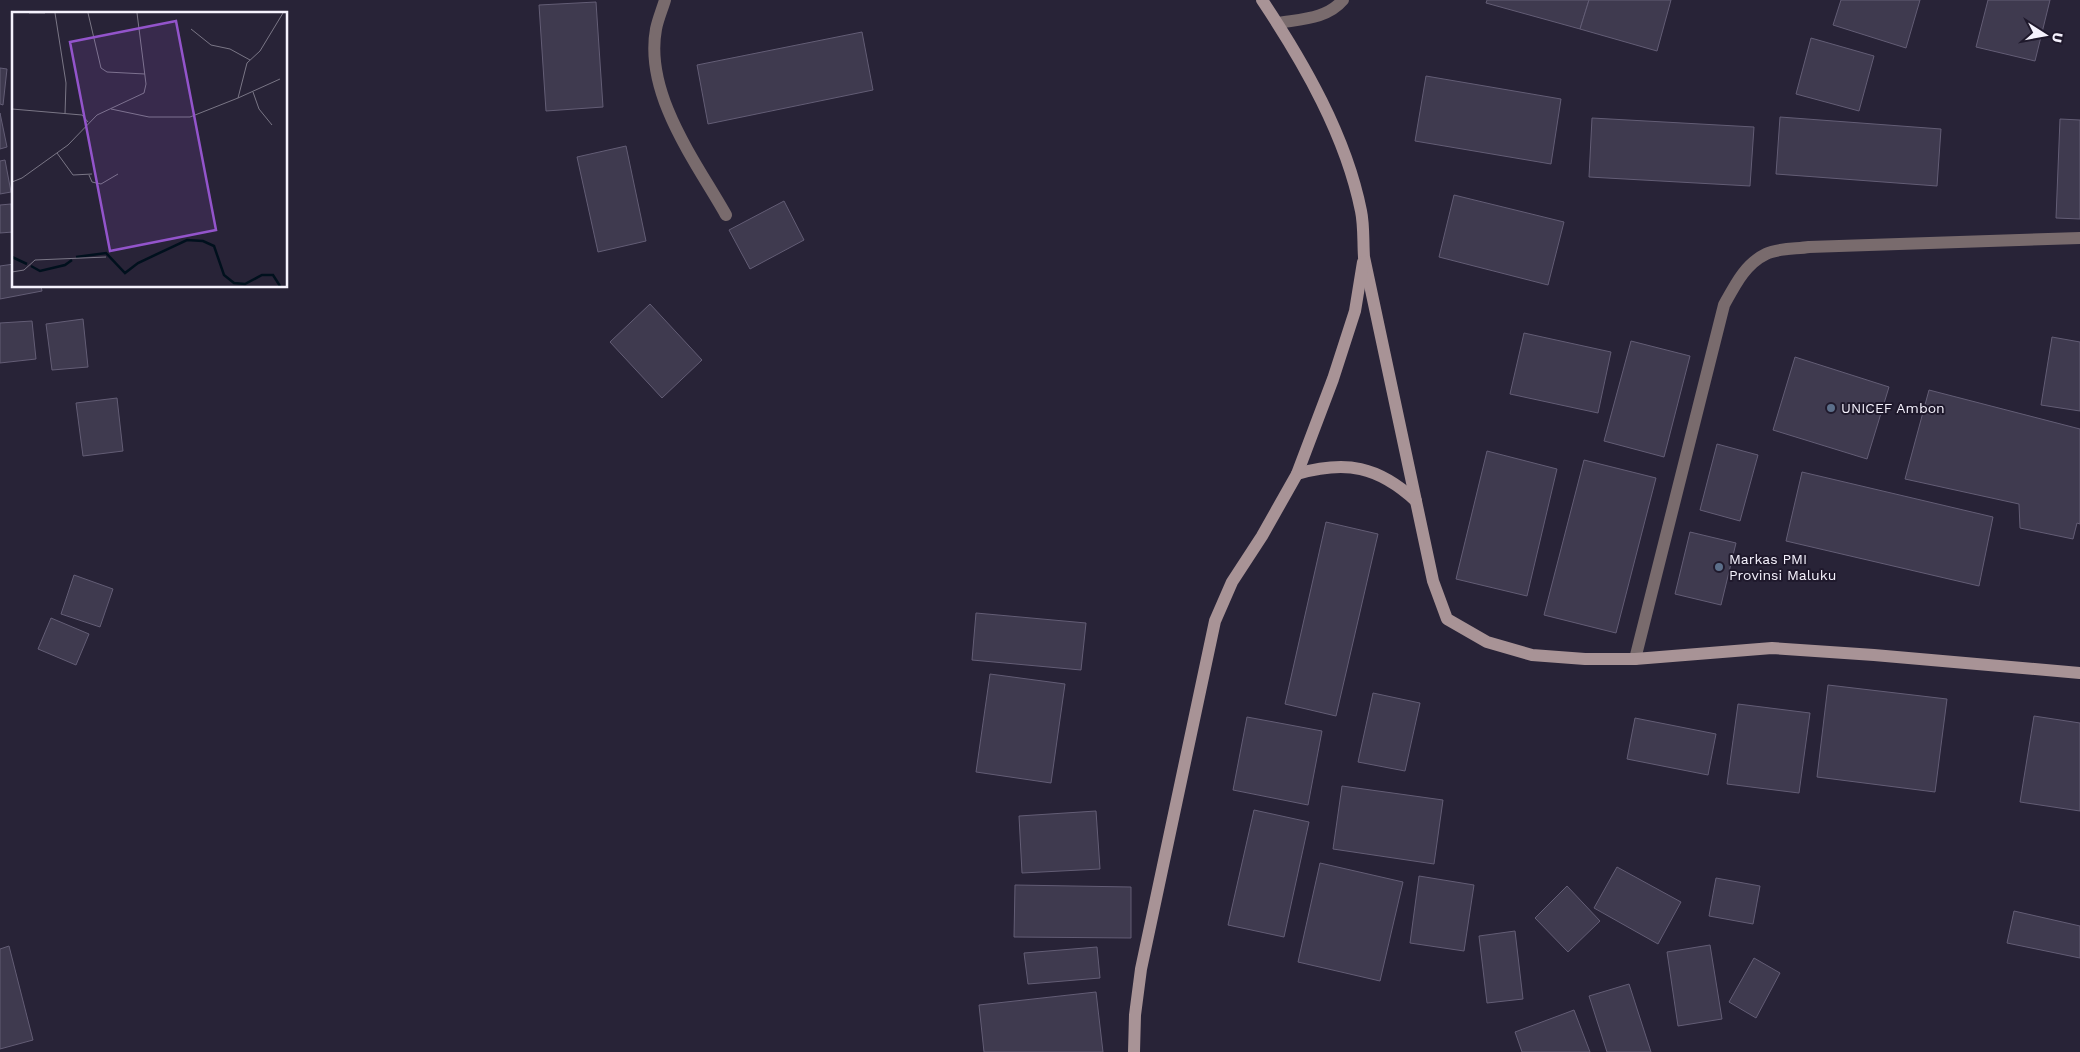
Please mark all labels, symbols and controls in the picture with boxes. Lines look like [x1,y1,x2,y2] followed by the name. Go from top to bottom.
[2020,10,2070,60] north arrow
[12,12,288,288] inset map
[2049,31,2067,44] text: U
[1841,400,1945,416] place label: UNICEF Ambon
[1825,402,1837,414] marker: UNICEF Ambon
[1729,551,1836,583] place label: Markas PMI Provinsi Maluku
[1713,561,1725,573] marker: Markas PMI Provinsi Maluku

